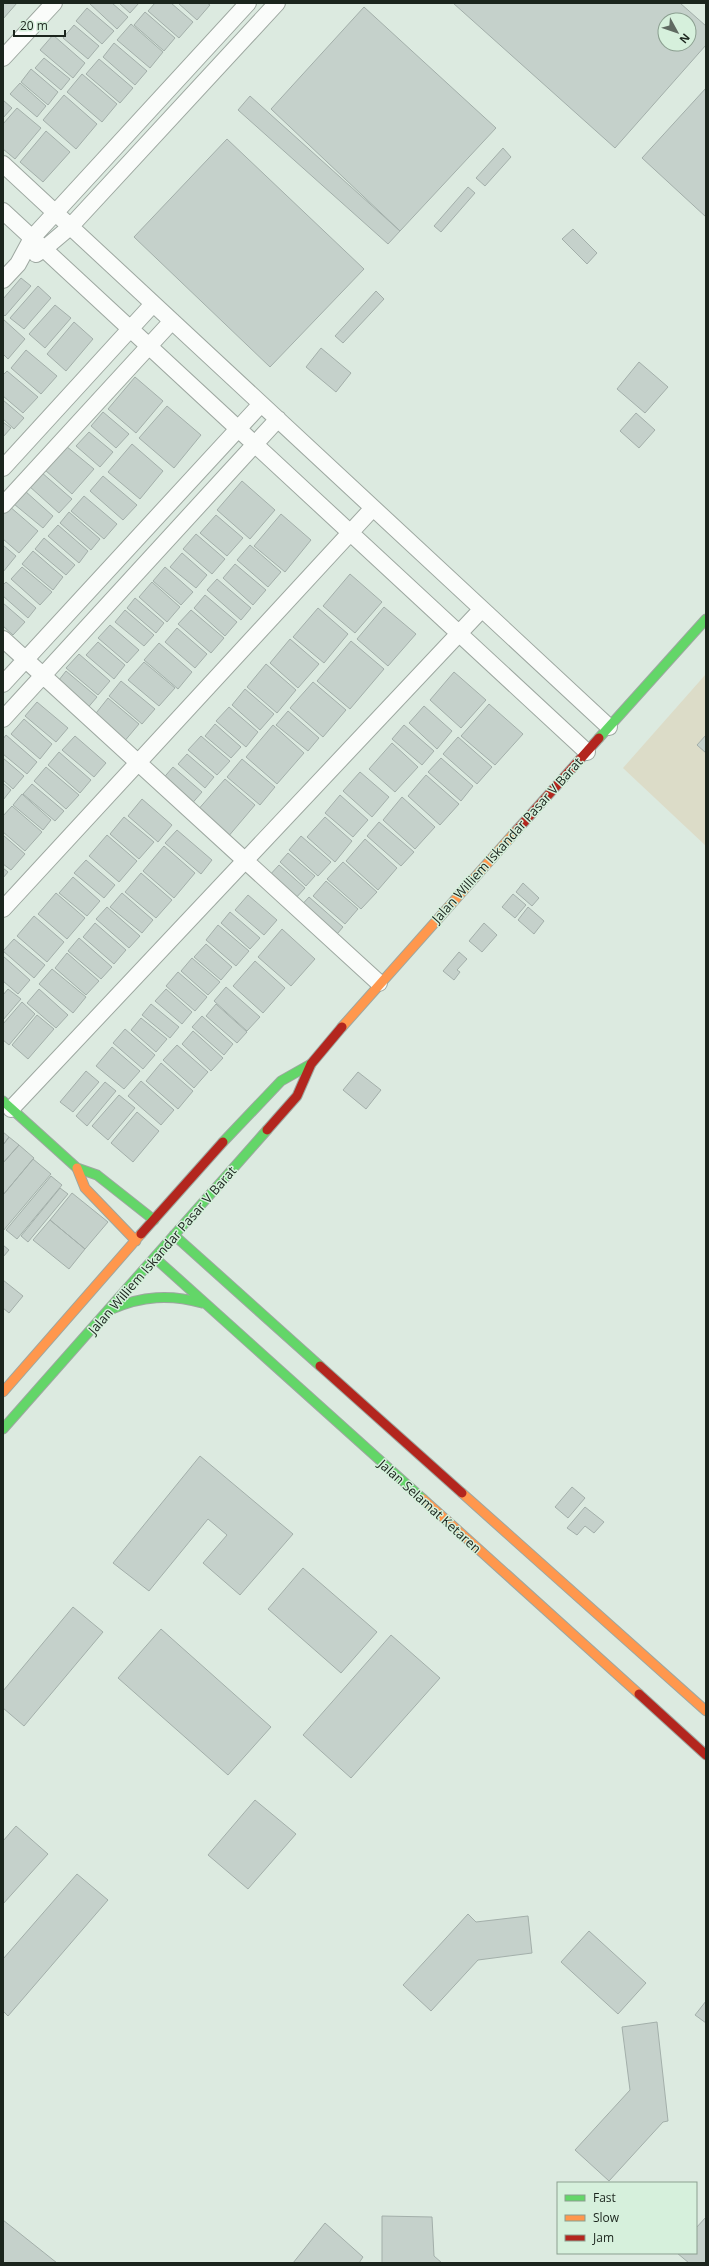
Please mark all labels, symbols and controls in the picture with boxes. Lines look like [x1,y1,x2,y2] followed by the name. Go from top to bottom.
[14,12,65,38] scale bar
[657,12,697,52] north arrow
[20,17,48,34] text: 20 m
[676,30,694,47] text: N
[426,753,587,928] street label: Jalan Williem Iskandar Pasar V Barat
[83,1162,240,1339] street label: Jalan Williem Iskandar Pasar V Barat
[373,1454,485,1557] street label: Jalan Selamat Ketaren
[557,2182,697,2254] legend
[593,2189,616,2206] text: Fast
[593,2209,620,2226] text: Slow
[592,2229,614,2246] text: Jam

